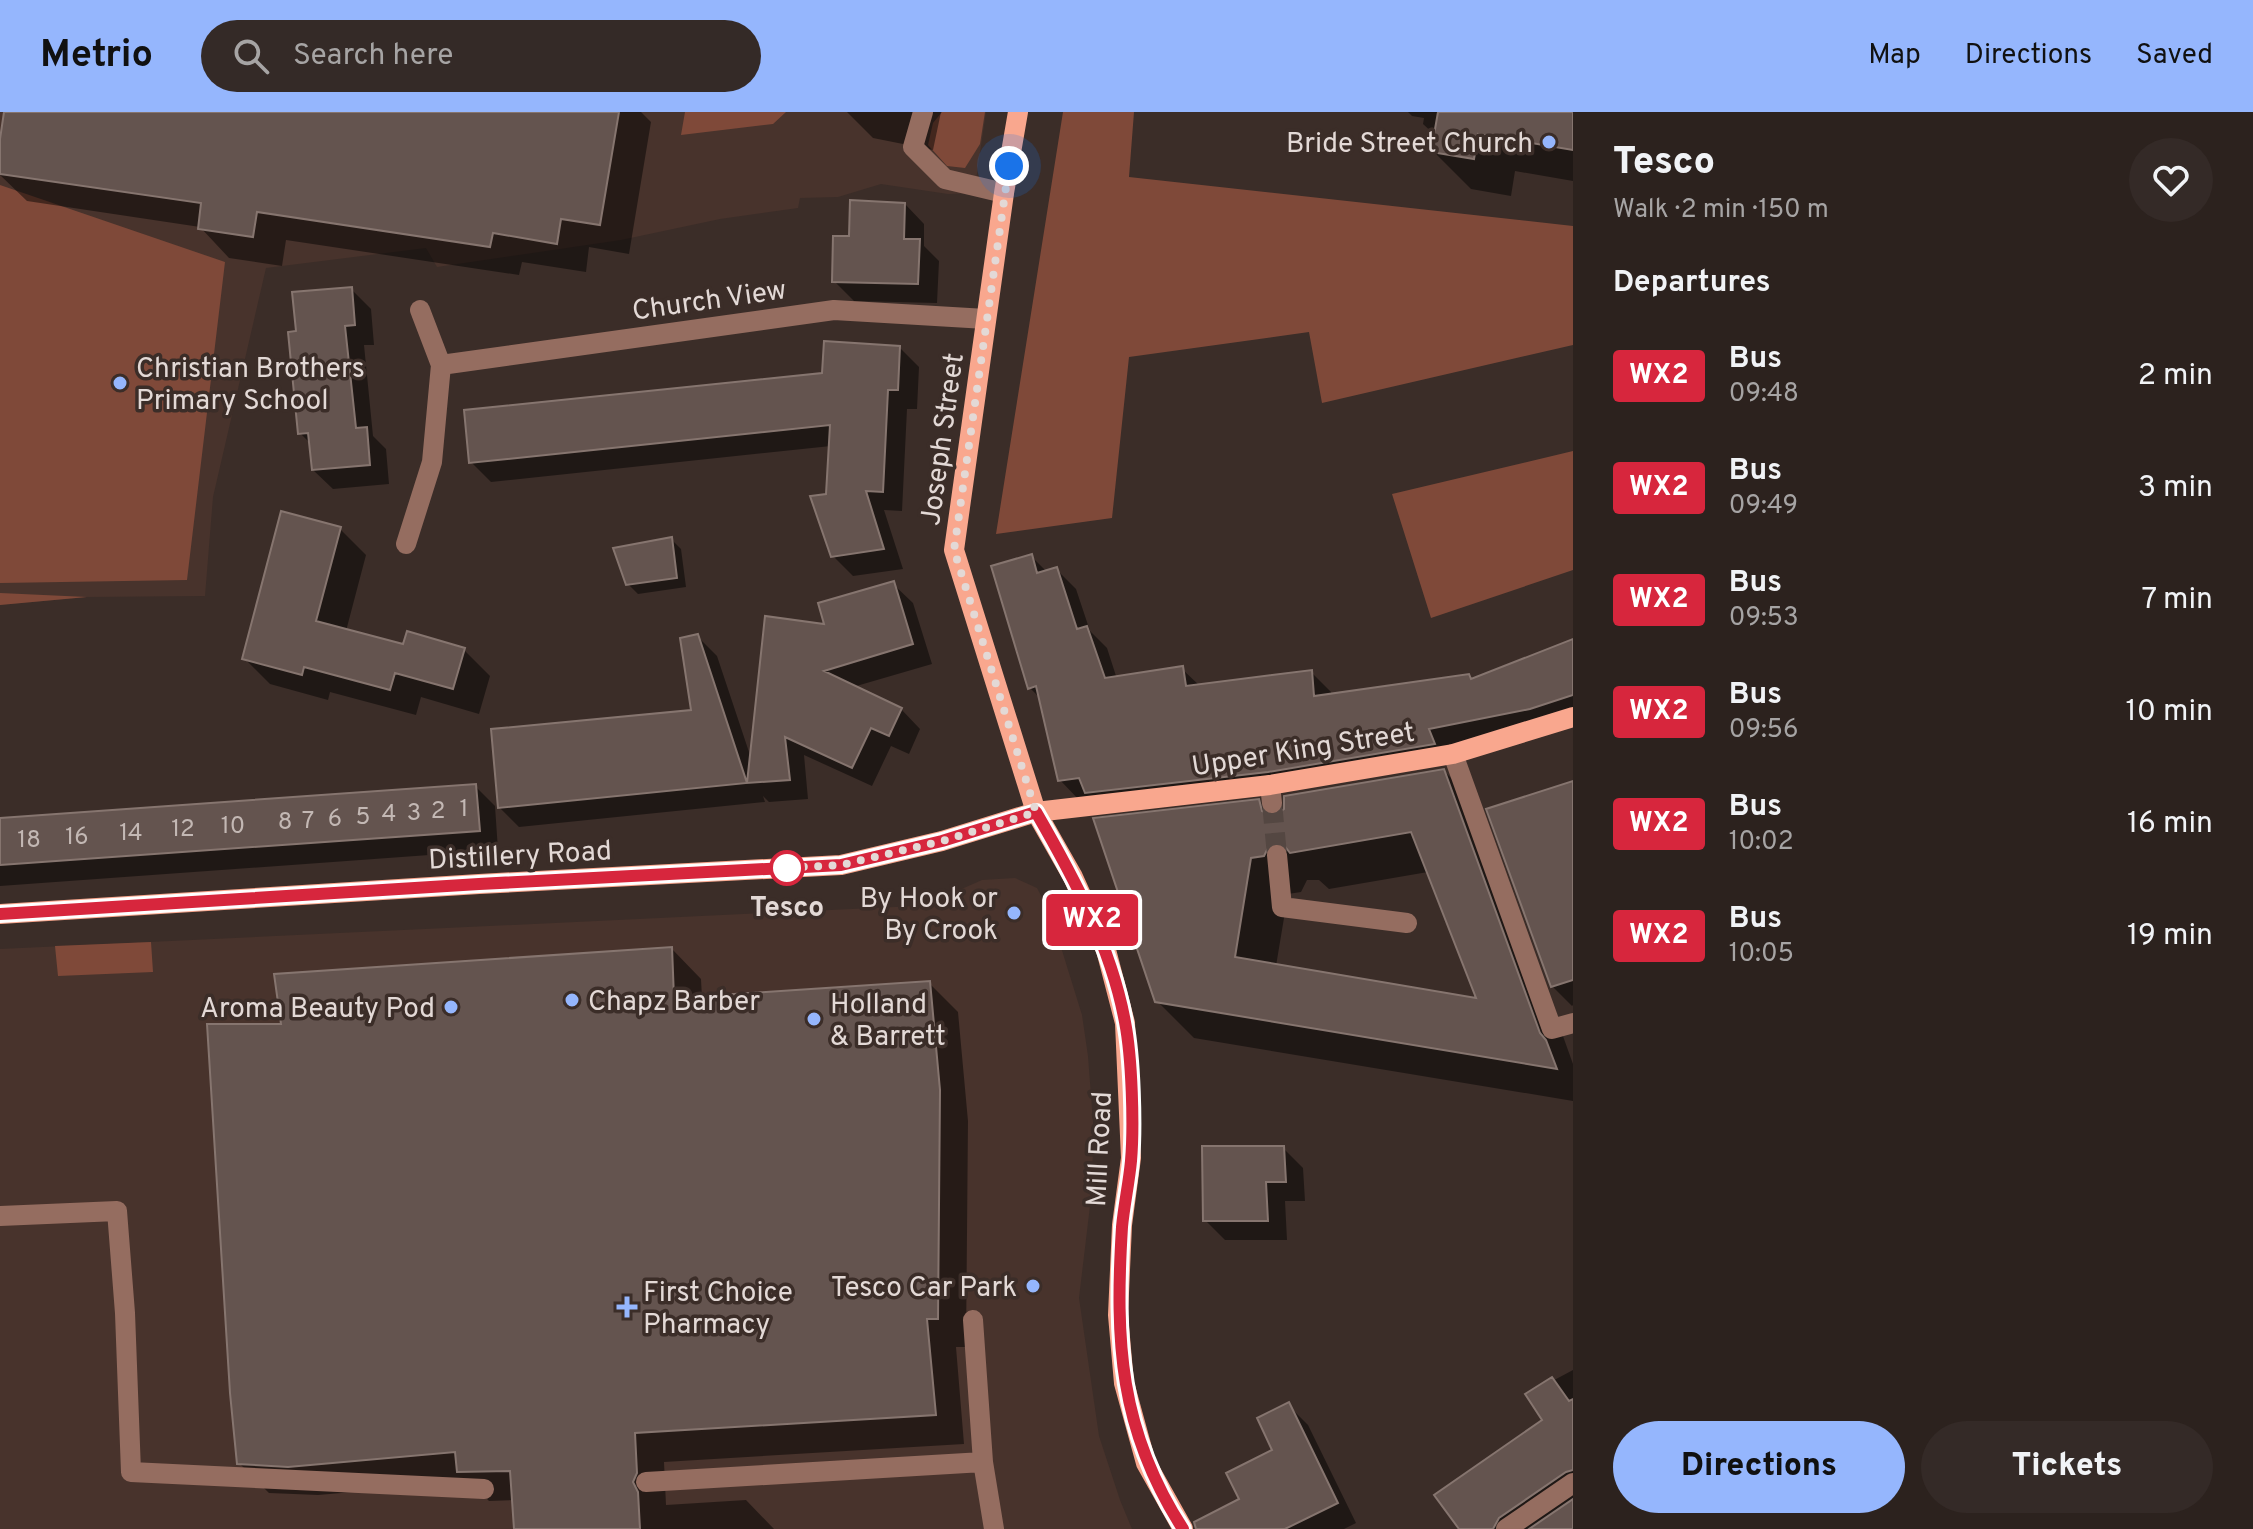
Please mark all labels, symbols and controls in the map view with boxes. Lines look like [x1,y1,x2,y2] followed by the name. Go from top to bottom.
[201,20,761,92] search box
[40,32,153,81] text: Metrio
[229,34,273,78] icon: search
[293,38,453,75] text: Search here
[1868,38,1921,74] text: Map
[1965,38,2092,74] text: Directions
[2136,38,2213,74] text: Saved
[1286,127,1533,163] place label: Bride Street Church
[1540,133,1558,151] marker: Bride Street Church
[2129,138,2213,222] button: heart
[1613,139,1715,188] text: Tesco
[989,146,1029,186] your location
[1613,194,1829,227] text: Walk · 2 min · 150 m
[1613,265,1771,302] text: Departures
[630,273,789,331] street label: Church View
[1729,341,1782,378] text: Bus
[914,351,974,528] street label: Joseph Street
[136,352,365,420] place label: Christian Brothers Primary School
[1629,358,1689,394] text: WX2
[2138,358,2213,395] text: 2 min
[111,374,129,392] marker: Christian Brothers Primary School
[1729,378,1799,411] text: 09:48
[1729,453,1782,490] text: Bus
[1629,470,1689,506] text: WX2
[2138,470,2213,507] text: 3 min
[1729,490,1798,523] text: 09:49
[1729,565,1782,602] text: Bus
[1629,582,1689,618] text: WX2
[2142,582,2213,619] text: 7 min
[1729,602,1799,635] text: 09:53
[1729,677,1782,714] text: Bus
[1629,694,1689,730] text: WX2
[2126,694,2213,731] text: 10 min
[1729,714,1798,747] text: 09:56
[1189,716,1418,786] street label: Upper King Street
[1729,789,1782,826] text: Bus
[460,795,468,825] house number: 1
[431,797,445,827] house number: 2
[407,799,421,829] house number: 3
[382,800,396,830] house number: 4
[356,803,370,833] house number: 5
[328,805,342,835] house number: 6
[1629,806,1689,842] text: WX2
[2127,806,2213,843] text: 16 min
[302,807,314,837] house number: 7
[278,808,292,838] house number: 8
[221,812,245,842] house number: 10
[171,815,195,845] house number: 12
[119,819,143,849] house number: 14
[65,823,89,853] house number: 16
[17,826,41,856] house number: 18
[1729,826,1794,859] text: 10:02
[428,834,613,880] street label: Distillery Road
[770,851,804,885] marker: Tesco
[860,882,998,950] place label: By Hook or By Crook
[750,891,824,927] place label: Tesco
[1046,894,1138,946] line badge: WX2
[1729,901,1782,938] text: Bus
[1062,902,1122,938] text: WX2
[1005,904,1023,922] marker: By Hook or By Crook
[1629,918,1689,954] text: WX2
[2127,918,2213,955] text: 19 min
[1729,938,1794,971] text: 10:05
[588,985,760,1021] place label: Chapz Barber
[830,988,946,1056] place label: Holland & Barrett
[563,991,581,1009] marker: Chapz Barber
[200,992,435,1028] place label: Aroma Beauty Pod
[442,998,460,1016] marker: Aroma Beauty Pod
[805,1010,823,1028] marker: Holland & Barrett
[1080,1090,1122,1208] street label: Mill Road
[831,1271,1017,1307] place label: Tesco Car Park
[643,1276,793,1344] place label: First Choice Pharmacy
[1024,1277,1042,1295] marker: Tesco Car Park
[618,1298,636,1316] marker: First Choice Pharmacy
[1613,1421,1905,1513] button: Directions
[1921,1421,2213,1513] button: Tickets

